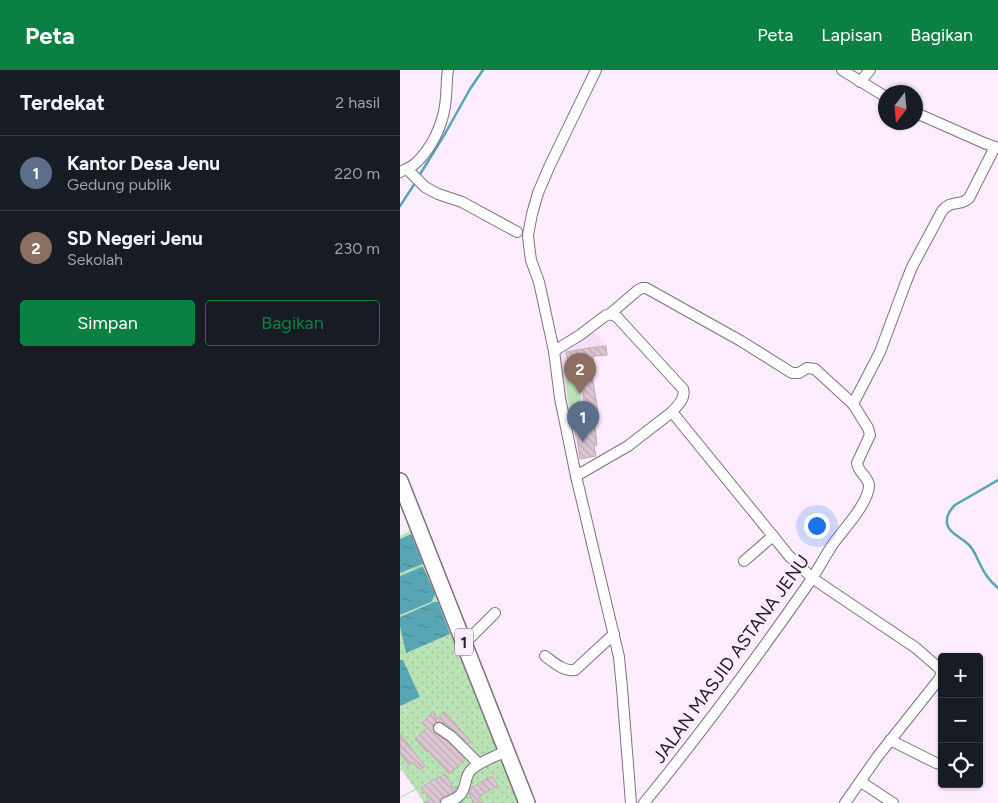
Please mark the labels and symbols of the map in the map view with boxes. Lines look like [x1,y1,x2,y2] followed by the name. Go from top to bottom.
[878,85,923,130] north arrow
[564,353,596,394] pin: 2
[567,401,599,442] pin: 1
[804,513,830,539] your location
[648,551,814,767] street label: JALAN MASJID ASTANA JENU
[455,628,473,656] road number: 1

